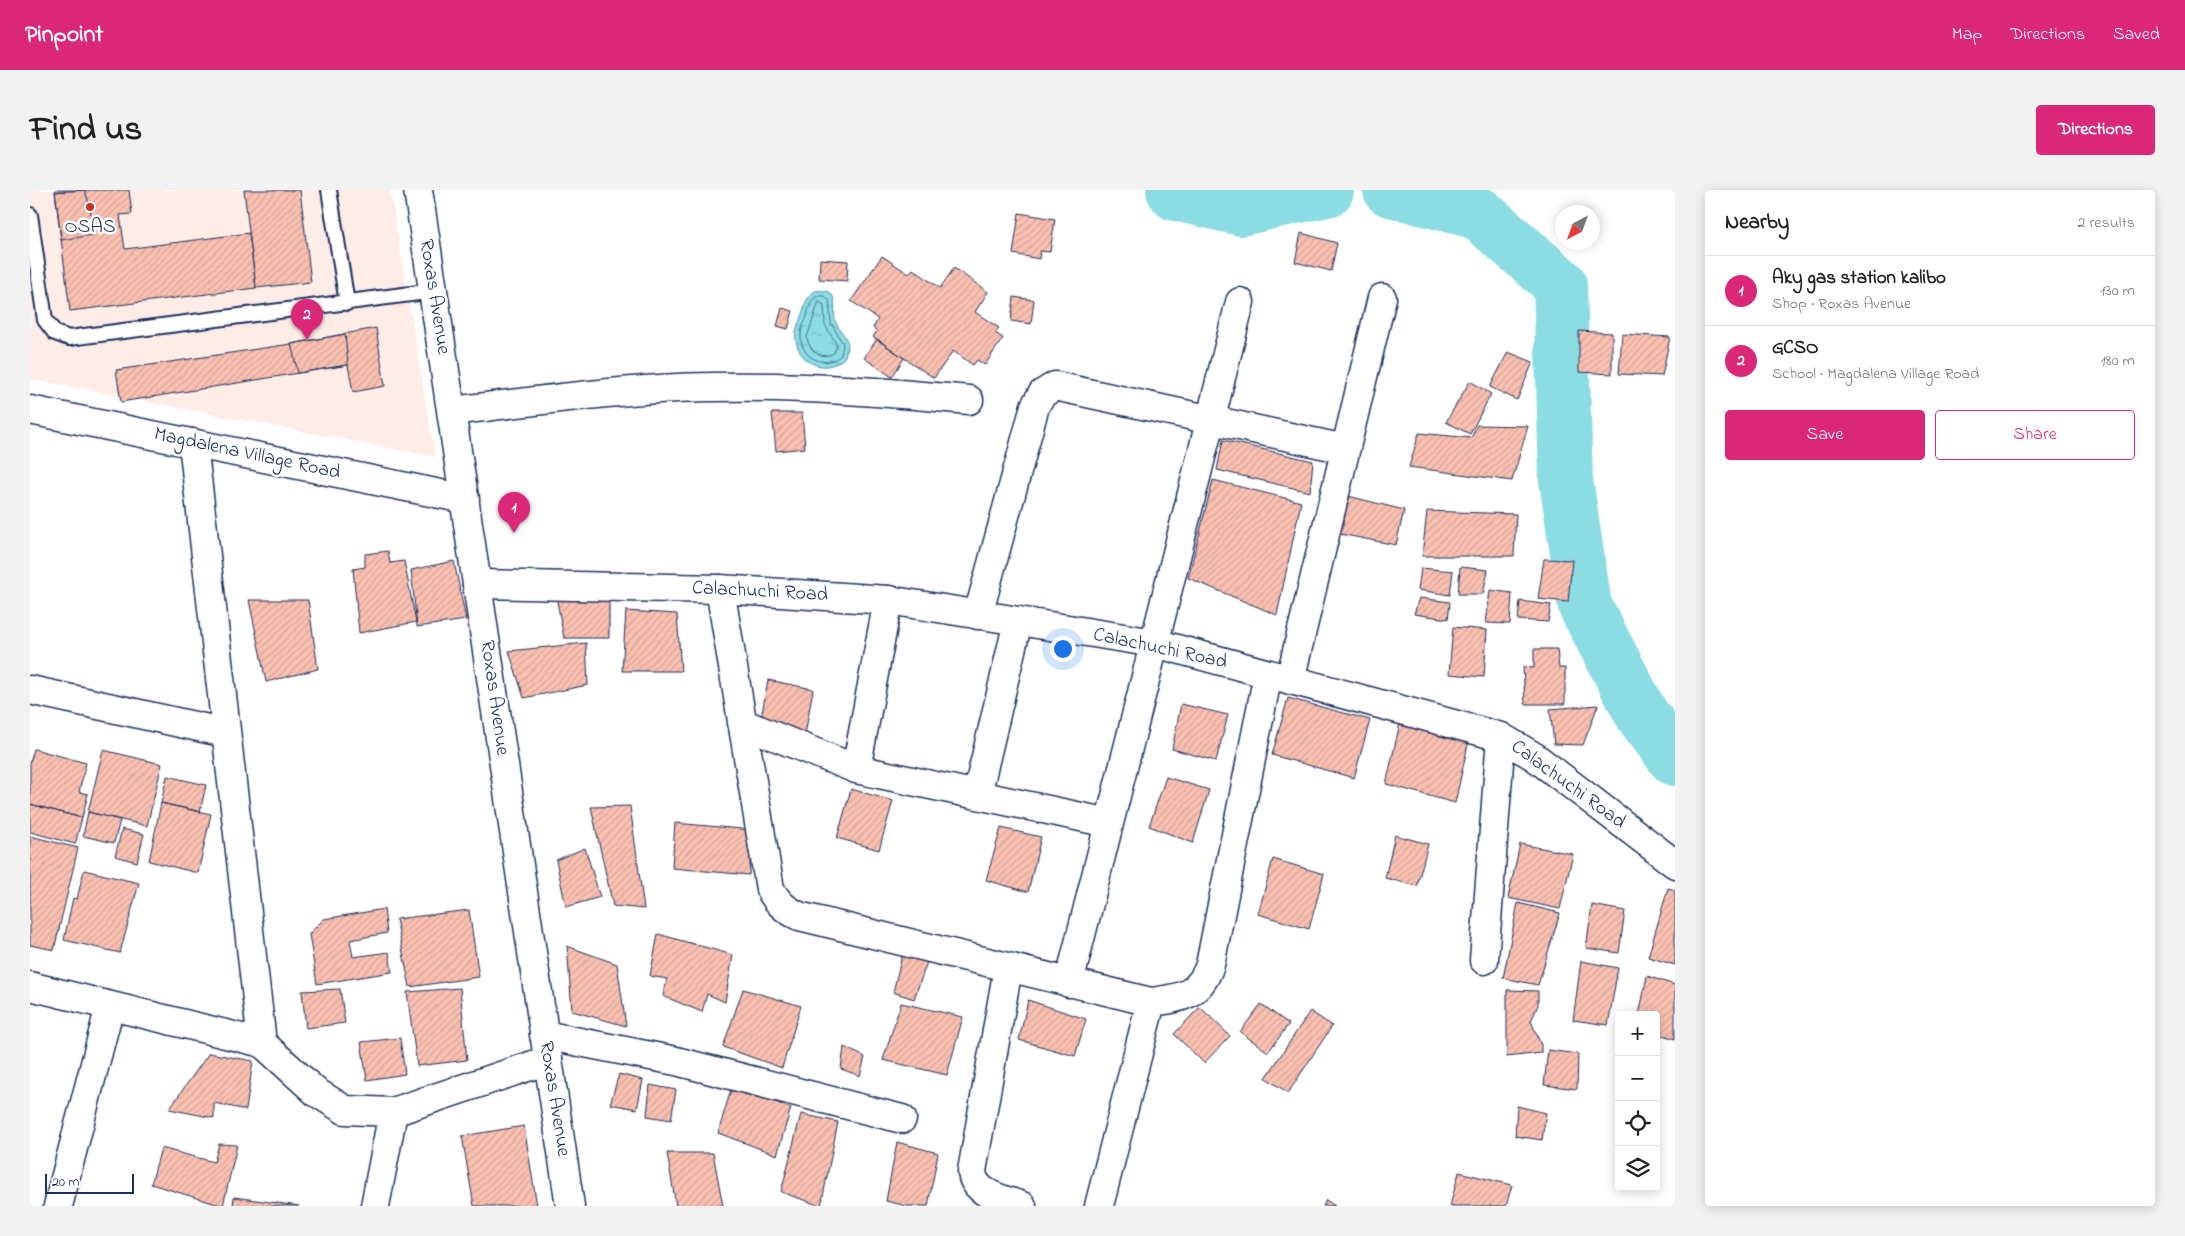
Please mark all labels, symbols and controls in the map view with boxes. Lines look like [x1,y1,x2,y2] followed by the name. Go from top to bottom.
[25,18,103,53] text: Pinpoint
[1952,22,1982,48] text: Map
[2010,22,2085,48] text: Directions
[2113,22,2160,48] text: Saved
[30,105,142,156] text: Find us
[2036,105,2155,155] button: Directions
[84,201,96,213] marker: OSAS
[1555,205,1600,250] north arrow
[1725,208,1789,238] text: Nearby
[2077,211,2135,235] text: 2 results
[64,213,116,242] place label: OSAS
[411,237,457,357] street label: Roxas Avenue
[1772,265,1946,292] text: Aky gas station kalibo
[1738,279,1744,303] text: 1
[2100,279,2135,303] text: 130 m
[1772,292,1911,316] text: Shop · Roxas Avenue
[291,299,323,340] pin: 2
[1772,335,1818,362] text: GCSO
[1737,349,1745,373] text: 2
[2101,349,2135,373] text: 180 m
[1772,362,1979,386] text: School · Magdalena Village Road
[1725,410,1925,460] button: Save
[1935,410,2135,460] button: Share
[151,420,343,489] street label: Magdalena Village Road
[498,492,530,533] pin: 1
[691,574,829,610] street label: Calachuchi Road
[1090,621,1230,677] street label: Calachuchi Road
[1050,636,1076,662] your location
[472,638,516,758] street label: Roxas Avenue
[1504,733,1632,837] street label: Calachuchi Road
[1615,1011,1660,1191] map controls
[1615,1011,1660,1056] button: +
[531,1039,577,1159] street label: Roxas Avenue
[1615,1056,1660,1101] button: −
[1615,1101,1660,1146] button: locate
[1615,1146,1660,1191] button: layers
[45,1171,134,1194] scale bar
[52,1172,79,1193] text: 20 m

